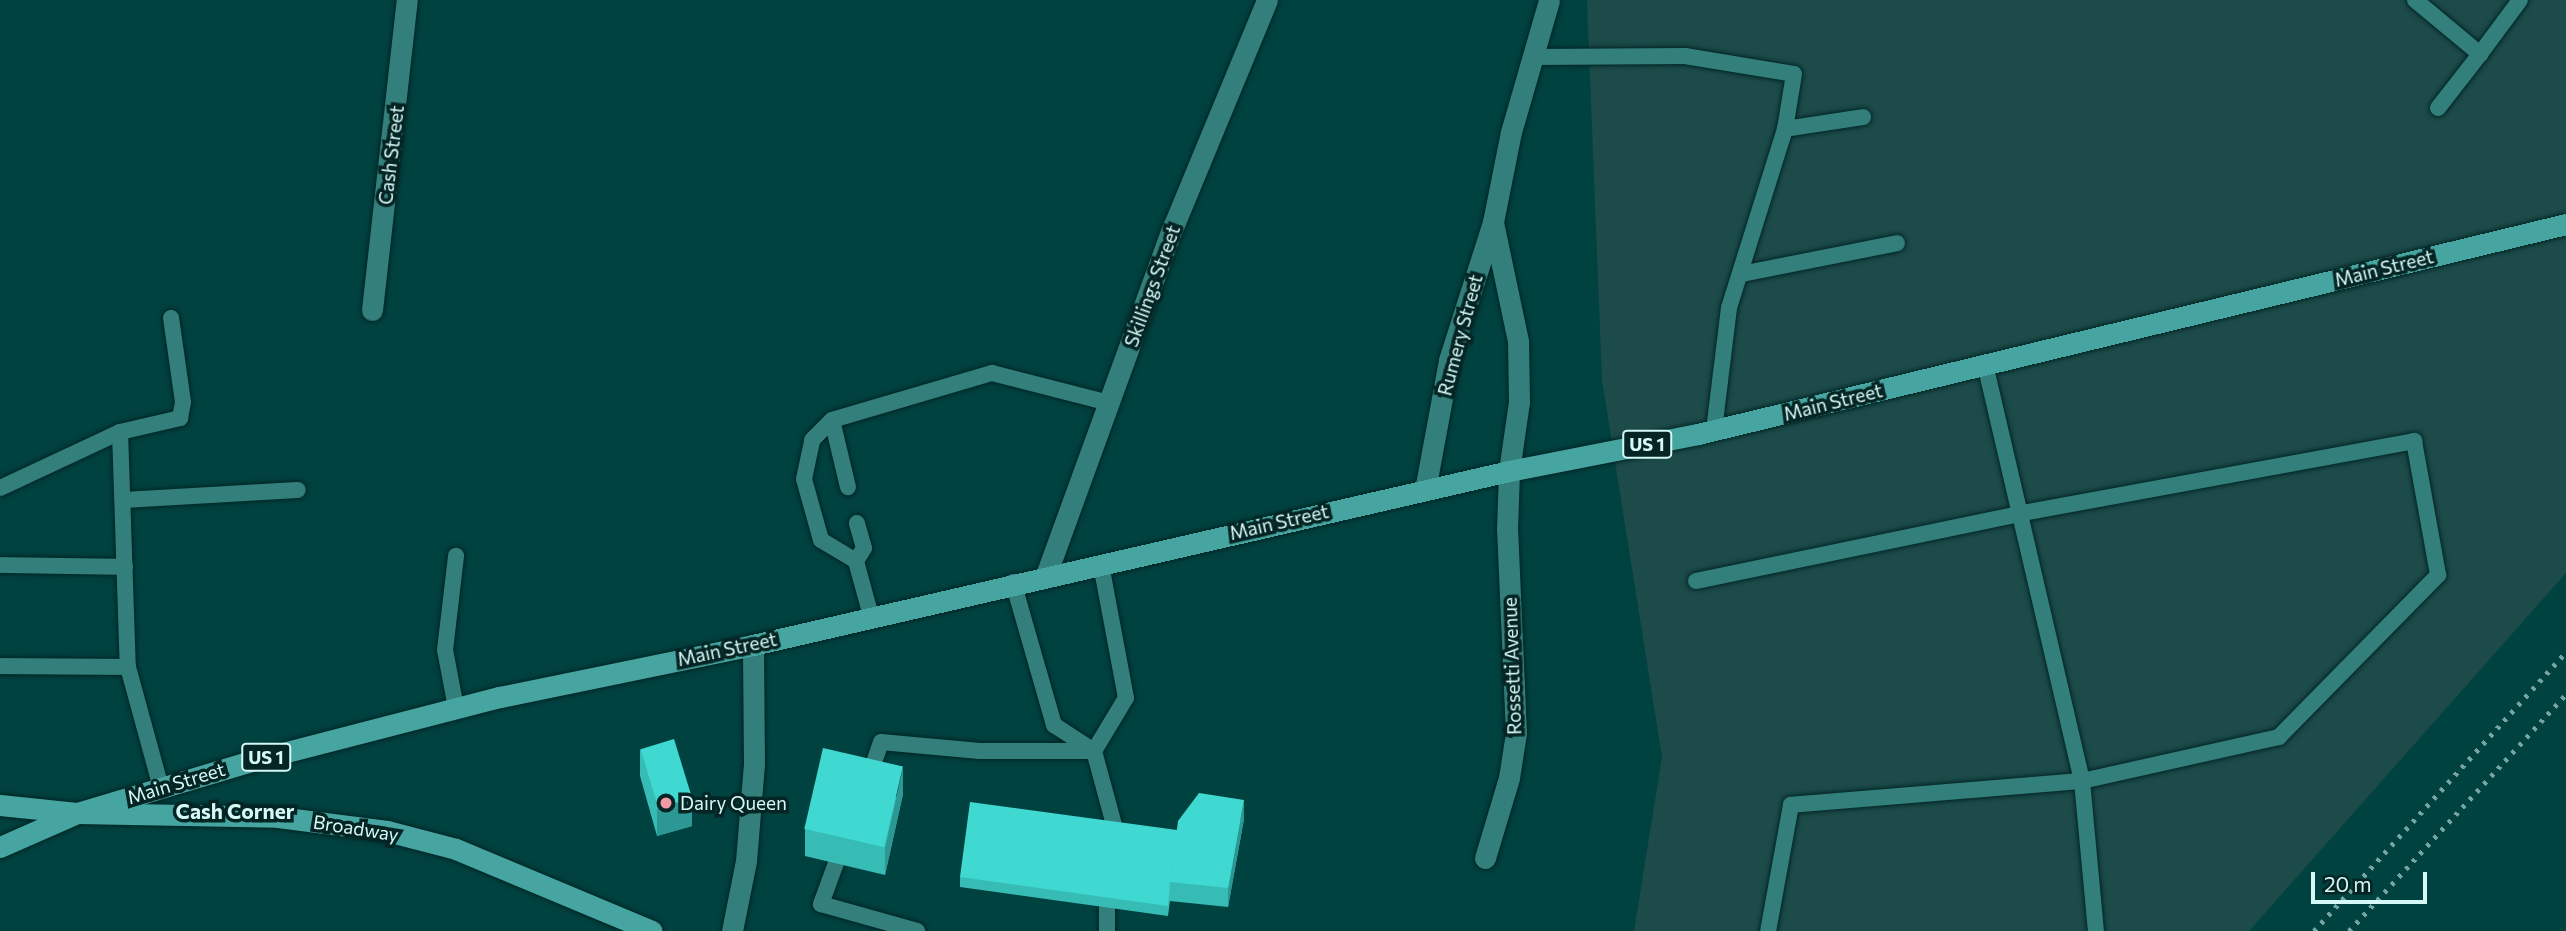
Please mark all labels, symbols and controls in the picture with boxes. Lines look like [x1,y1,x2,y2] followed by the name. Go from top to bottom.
[374,104,408,206] street label: Cash Street
[1119,222,1185,350] street label: Skillings Street
[2332,245,2436,291] street label: Main Street
[1433,272,1487,398] street label: Rumery Street
[1781,379,1885,425] street label: Main Street
[1621,430,1673,458] road number: US 1
[1227,500,1331,544] street label: Main Street
[1498,597,1526,735] street label: Rossetti Avenue
[675,627,779,671] street label: Main Street
[240,742,292,772] road number: US 1
[124,757,228,809] street label: Main Street
[680,792,787,814] place label: Dairy Queen
[658,795,674,811] marker: Dairy Queen
[176,798,294,824] district label: Cash Corner
[312,810,400,846] street label: Broadway
[2314,858,2430,902] scale bar
[2324,871,2372,896] text: 20 m

